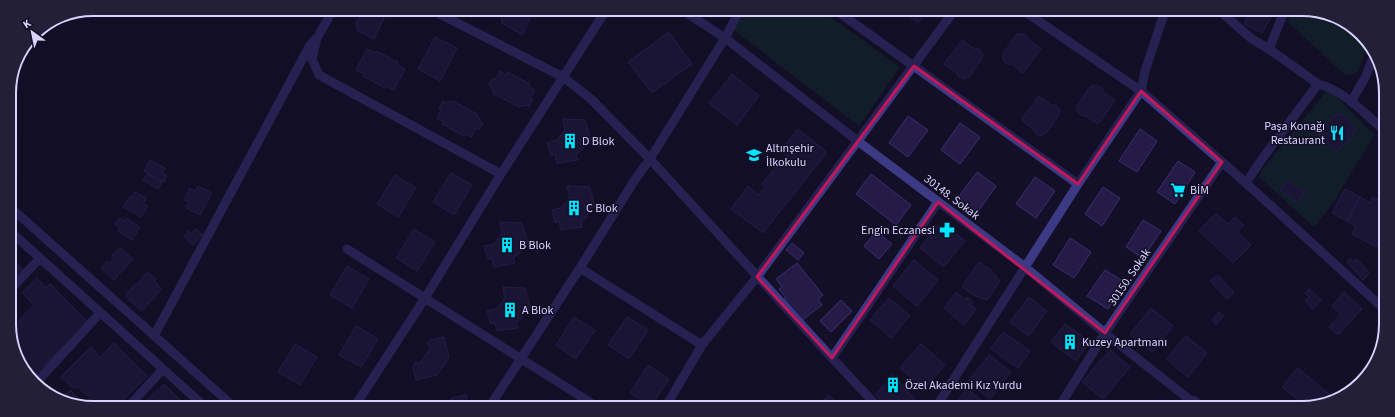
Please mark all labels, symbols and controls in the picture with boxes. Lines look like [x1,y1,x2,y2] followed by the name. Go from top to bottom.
[12,12,52,52] north arrow
[20,16,34,32] text: K
[1264,118,1325,149] place label: Paşa Konağı Restaurant
[1328,124,1346,142] restaurant icon: Paşa Konağı Restaurant
[561,132,579,150] building icon: D Blok
[582,133,614,150] place label: D Blok
[766,140,815,171] place label: Altınşehir İlkokulu
[745,146,763,164] school or university icon: Altınşehir İlkokulu
[920,171,983,224] street label: 30148. Sokak
[1169,181,1187,199] supermarket icon: BİM
[1190,182,1209,199] place label: BİM
[565,199,583,217] building icon: C Blok
[586,200,618,217] place label: C Blok
[938,221,956,239] pharmacy icon: Engin Eczanesi
[861,222,935,239] place label: Engin Eczanesi
[498,236,516,254] building icon: B Blok
[519,237,551,254] place label: B Blok
[1104,245,1155,309] street label: 30150. Sokak
[501,301,519,319] building icon: A Blok
[522,302,554,319] place label: A Blok
[1061,333,1079,351] building icon: Kuzey Apartmanı
[1082,334,1167,351] place label: Kuzey Apartmanı
[884,376,902,394] building icon: Özel Akademi Kız Yurdu
[905,377,1022,394] place label: Özel Akademi Kız Yurdu

